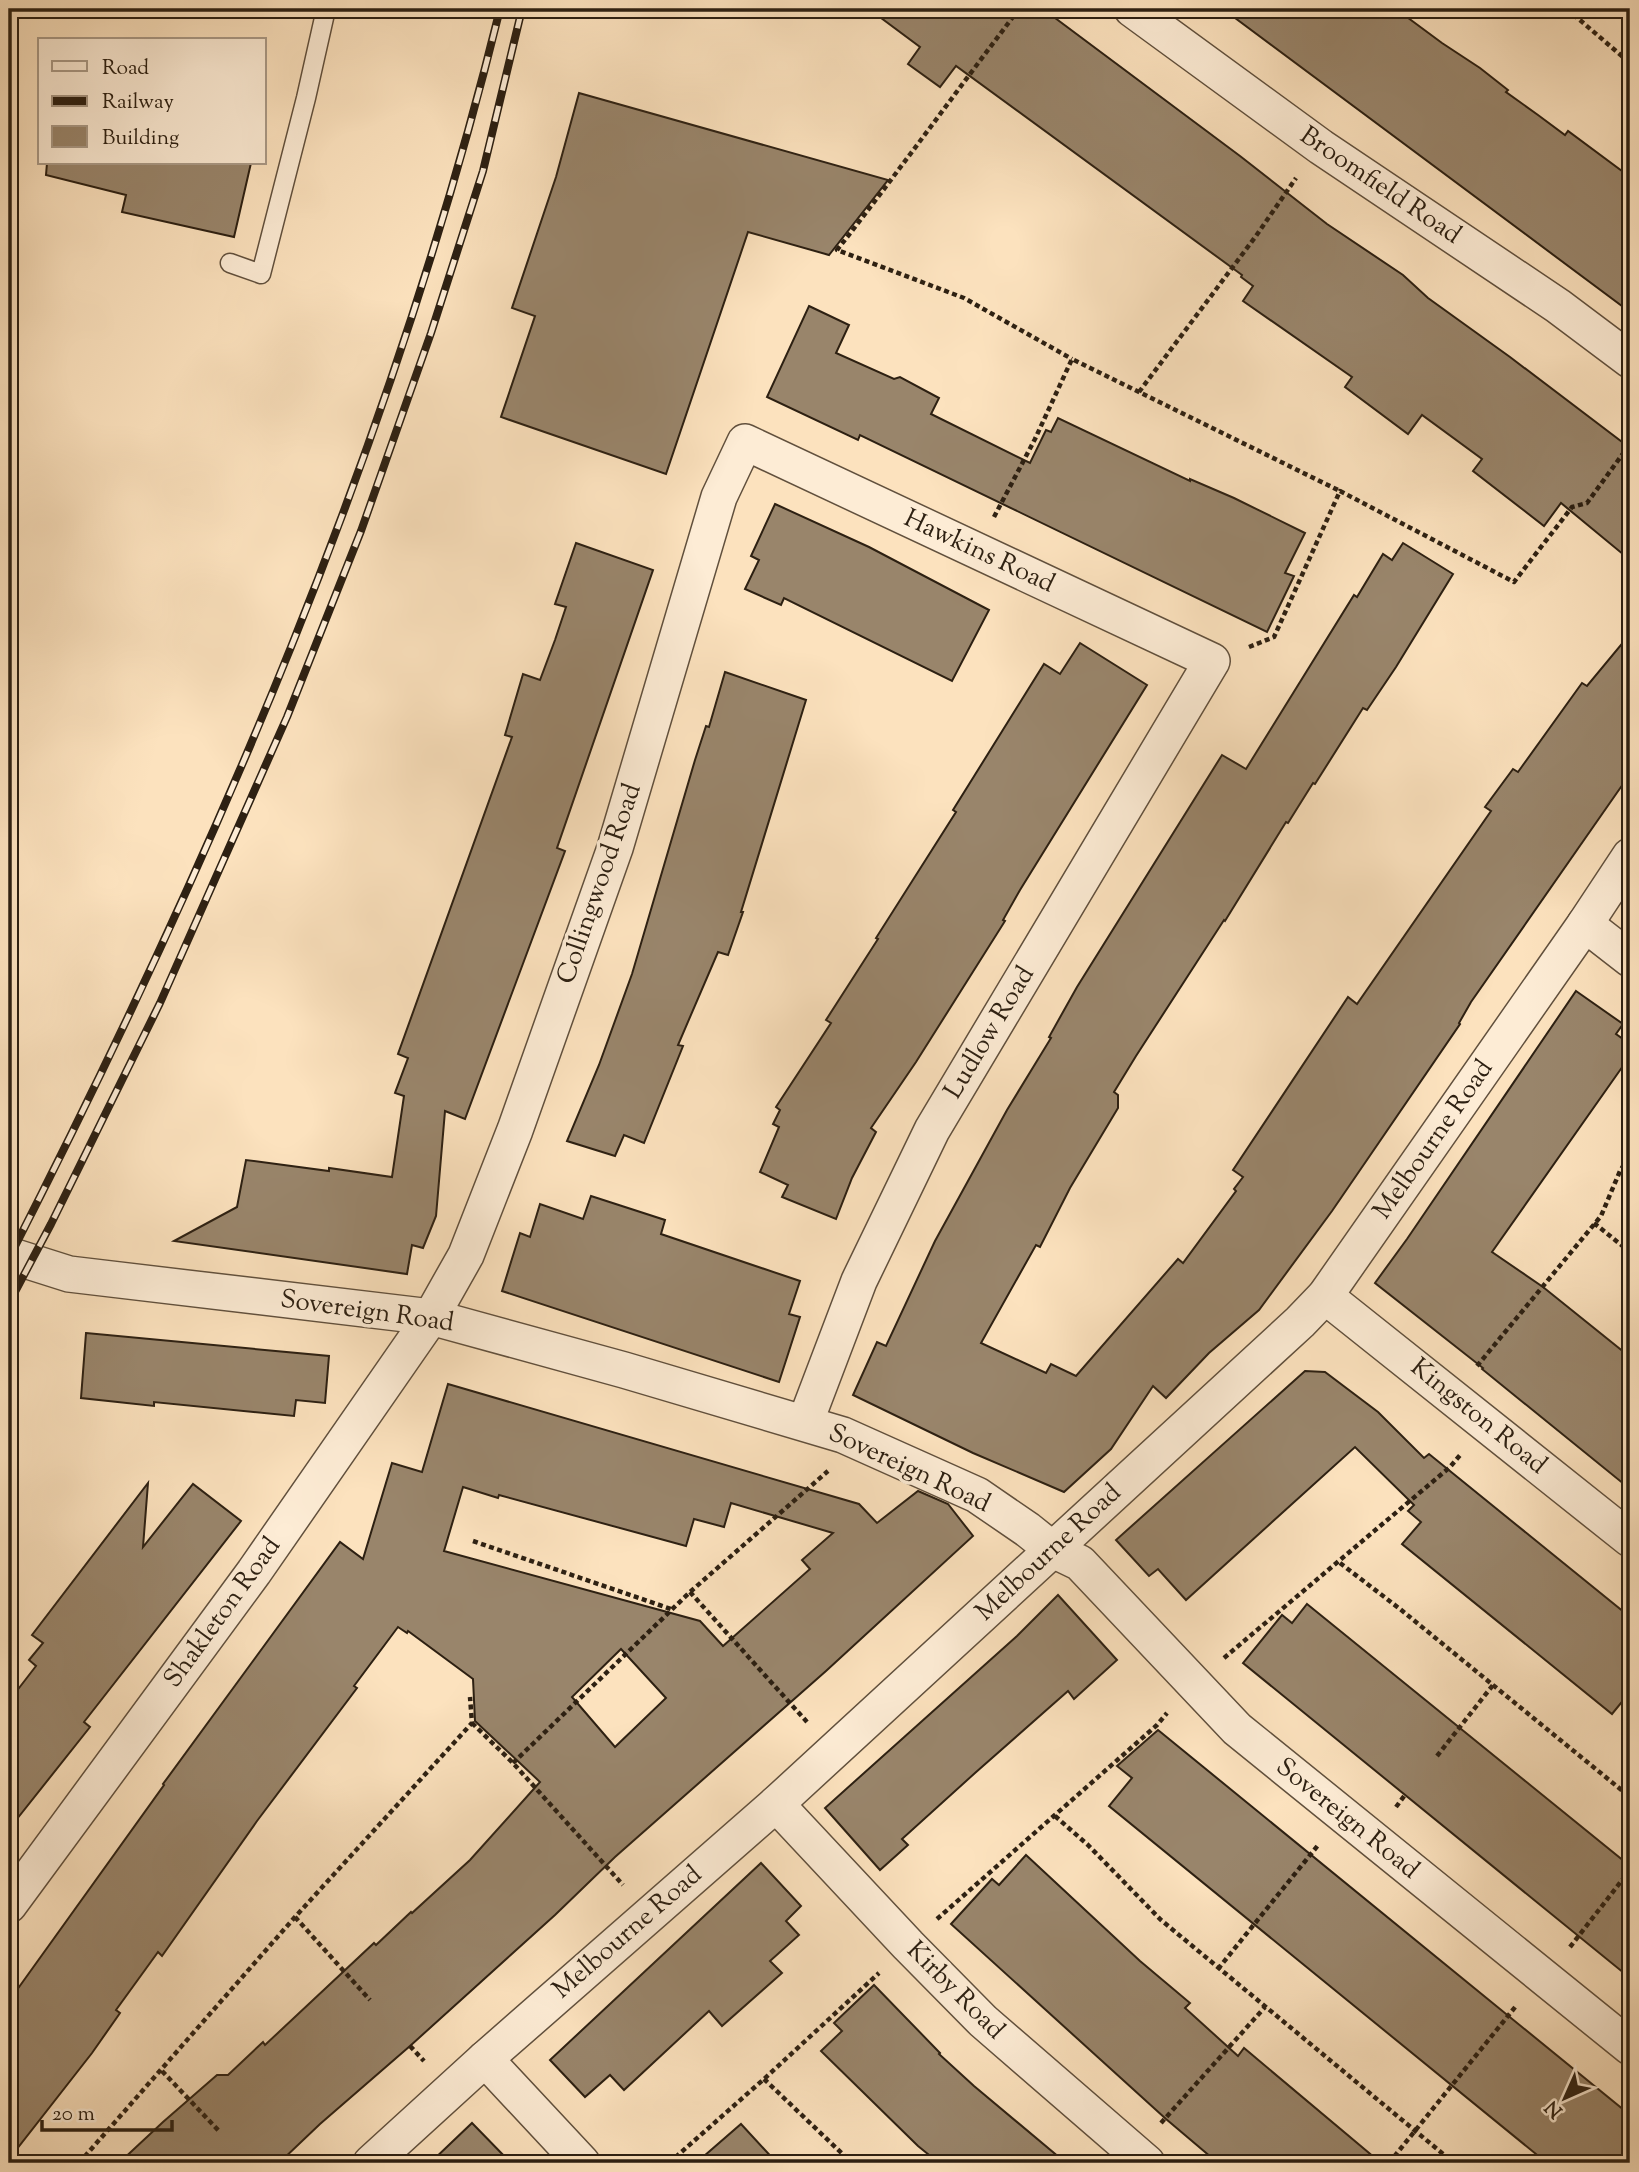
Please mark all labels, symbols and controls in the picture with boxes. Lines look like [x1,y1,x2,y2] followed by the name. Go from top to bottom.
[38,38,266,164] legend
[102,54,149,84] text: Road
[102,88,174,118] text: Railway
[1292,118,1468,254] street label: Broomfield Road
[102,124,179,154] text: Building
[897,501,1061,603] street label: Hawkins Road
[548,778,652,989] street label: Collingwood Road
[936,959,1044,1106] street label: Ludlow Road
[1365,1052,1503,1227] street label: Melbourne Road
[278,1281,457,1343] street label: Sovereign Road
[1402,1350,1555,1484] street label: Kingston Road
[822,1415,996,1523] street label: Sovereign Road
[968,1475,1130,1630] street label: Melbourne Road
[156,1530,291,1696] street label: Shakleton Road
[1267,1750,1427,1889] street label: Sovereign Road
[545,1857,711,2008] street label: Melbourne Road
[897,1933,1013,2049] street label: Kirby Road
[1530,2064,1600,2134] north arrow
[42,2088,172,2132] scale bar
[1540,2093,1570,2123] text: N
[52,2100,95,2130] text: 20 m

